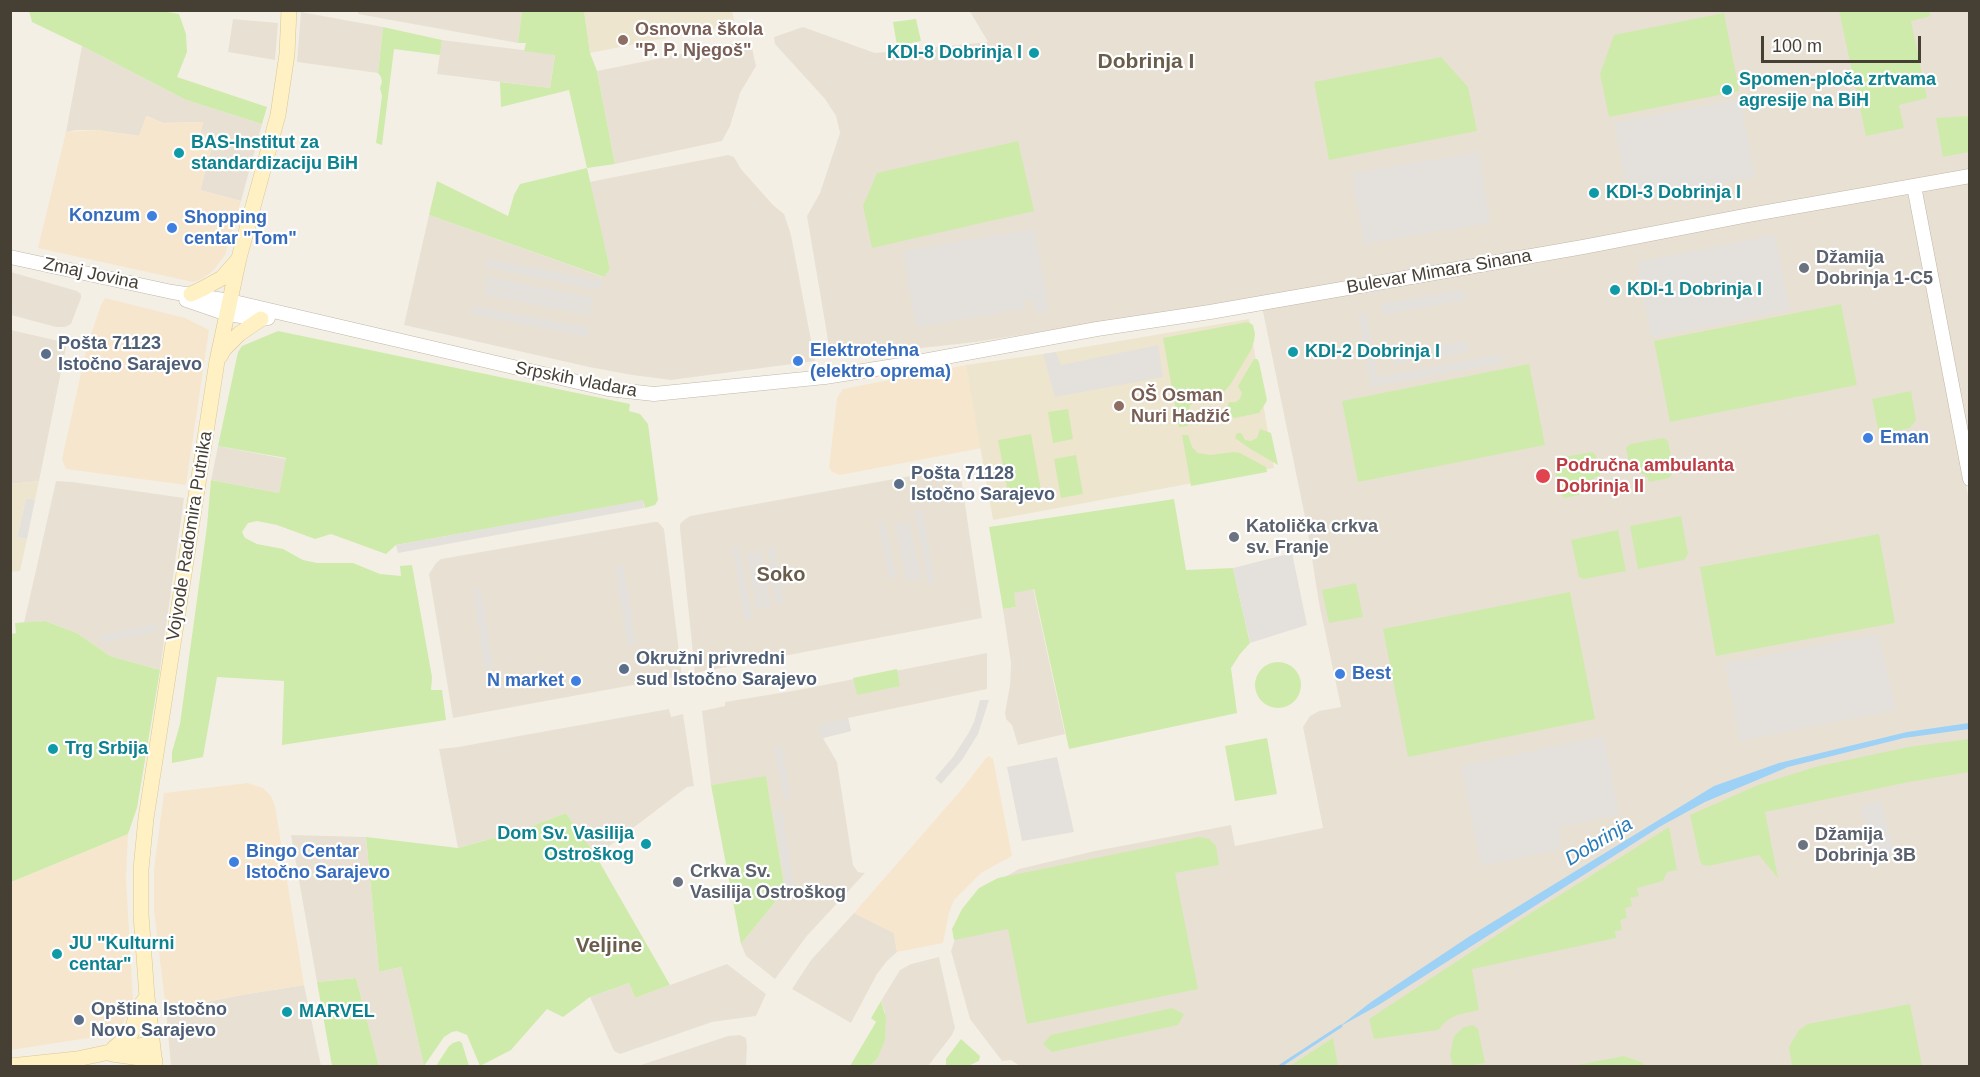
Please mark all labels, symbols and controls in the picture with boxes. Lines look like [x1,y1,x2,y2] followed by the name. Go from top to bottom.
[635,19,763,62] place label: Osnovna škola "P. P. Njegoš"
[1764,24,1924,62] scale bar
[616,33,630,47] marker: Osnovna škola "P. P. Njegoš"
[1772,36,1822,56] text: 100 m
[887,42,1022,64] place label: KDI-8 Dobrinja I
[1027,46,1041,60] marker: KDI-8 Dobrinja I
[1098,49,1194,75] district label: Dobrinja I
[1739,69,1936,112] place label: Spomen-ploča zrtvama agresije na BiH
[1720,83,1734,97] marker: Spomen-ploča zrtvama agresije na BiH
[191,132,358,174] place label: BAS-Institut za standardizaciju BiH
[172,146,186,160] marker: BAS-Institut za standardizaciju BiH
[1606,182,1741,204] place label: KDI-3 Dobrinja I
[1587,186,1601,200] marker: KDI-3 Dobrinja I
[69,205,140,227] place label: Konzum
[184,207,297,250] place label: Shopping centar "Tom"
[145,209,159,223] marker: Konzum
[165,221,179,235] marker: Shopping centar "Tom"
[1345,245,1533,299] street label: Bulevar Mimara Sinana
[1816,247,1933,290] place label: Džamija Dobrinja 1-C5
[41,253,141,295] street label: Zmaj Jovina
[1797,261,1811,275] marker: Džamija Dobrinja 1-C5
[1627,279,1762,301] place label: KDI-1 Dobrinja I
[1608,283,1622,297] marker: KDI-1 Dobrinja I
[58,333,202,376] place label: Pošta 71123 Istočno Sarajevo
[810,340,951,382] place label: Elektrotehna (elektro oprema)
[1305,341,1440,363] place label: KDI-2 Dobrinja I
[1286,345,1300,359] marker: KDI-2 Dobrinja I
[39,347,53,361] marker: Pošta 71123 Istočno Sarajevo
[791,354,805,368] marker: Elektrotehna (elektro oprema)
[513,358,639,402] street label: Srpskih vladara
[1131,385,1230,428] place label: OŠ Osman Nuri Hadžić
[1112,399,1126,413] marker: OŠ Osman Nuri Hadžić
[1880,427,1929,449] place label: Eman
[163,430,217,642] street label: Vojvode Radomira Putnika
[1861,431,1875,445] marker: Eman
[1556,455,1734,498] place label: Područna ambulanta Dobrinja II
[911,463,1055,506] place label: Pošta 71128 Istočno Sarajevo
[1534,467,1552,485] marker: Područna ambulanta Dobrinja II
[892,477,906,491] marker: Pošta 71128 Istočno Sarajevo
[1246,516,1378,558] place label: Katolička crkva sv. Franje
[1227,530,1241,544] marker: Katolička crkva sv. Franje
[757,563,805,587] district label: Soko
[636,648,817,690] place label: Okružni privredni sud Istočno Sarajevo
[617,662,631,676] marker: Okružni privredni sud Istočno Sarajevo
[1352,663,1391,685] place label: Best
[1333,667,1347,681] marker: Best
[487,670,564,692] place label: N market
[569,674,583,688] marker: N market
[65,738,148,760] place label: Trg Srbija
[46,742,60,756] marker: Trg Srbija
[1561,813,1637,871] water label: Dobrinja
[497,823,634,866] place label: Dom Sv. Vasilija Ostroškog
[1815,824,1916,866] place label: Džamija Dobrinja 3B
[639,837,653,851] marker: Dom Sv. Vasilija Ostroškog
[1796,838,1810,852] marker: Džamija Dobrinja 3B
[246,841,390,884] place label: Bingo Centar Istočno Sarajevo
[227,855,241,869] marker: Bingo Centar Istočno Sarajevo
[690,861,846,904] place label: Crkva Sv. Vasilija Ostroškog
[671,875,685,889] marker: Crkva Sv. Vasilija Ostroškog
[69,933,175,976] place label: JU "Kulturni centar"
[576,933,642,959] district label: Veljine
[50,947,64,961] marker: JU "Kulturni centar"
[91,999,227,1042] place label: Opština Istočno Novo Sarajevo
[299,1001,375,1023] place label: MARVEL
[280,1005,294,1019] marker: MARVEL
[72,1013,86,1027] marker: Opština Istočno Novo Sarajevo

